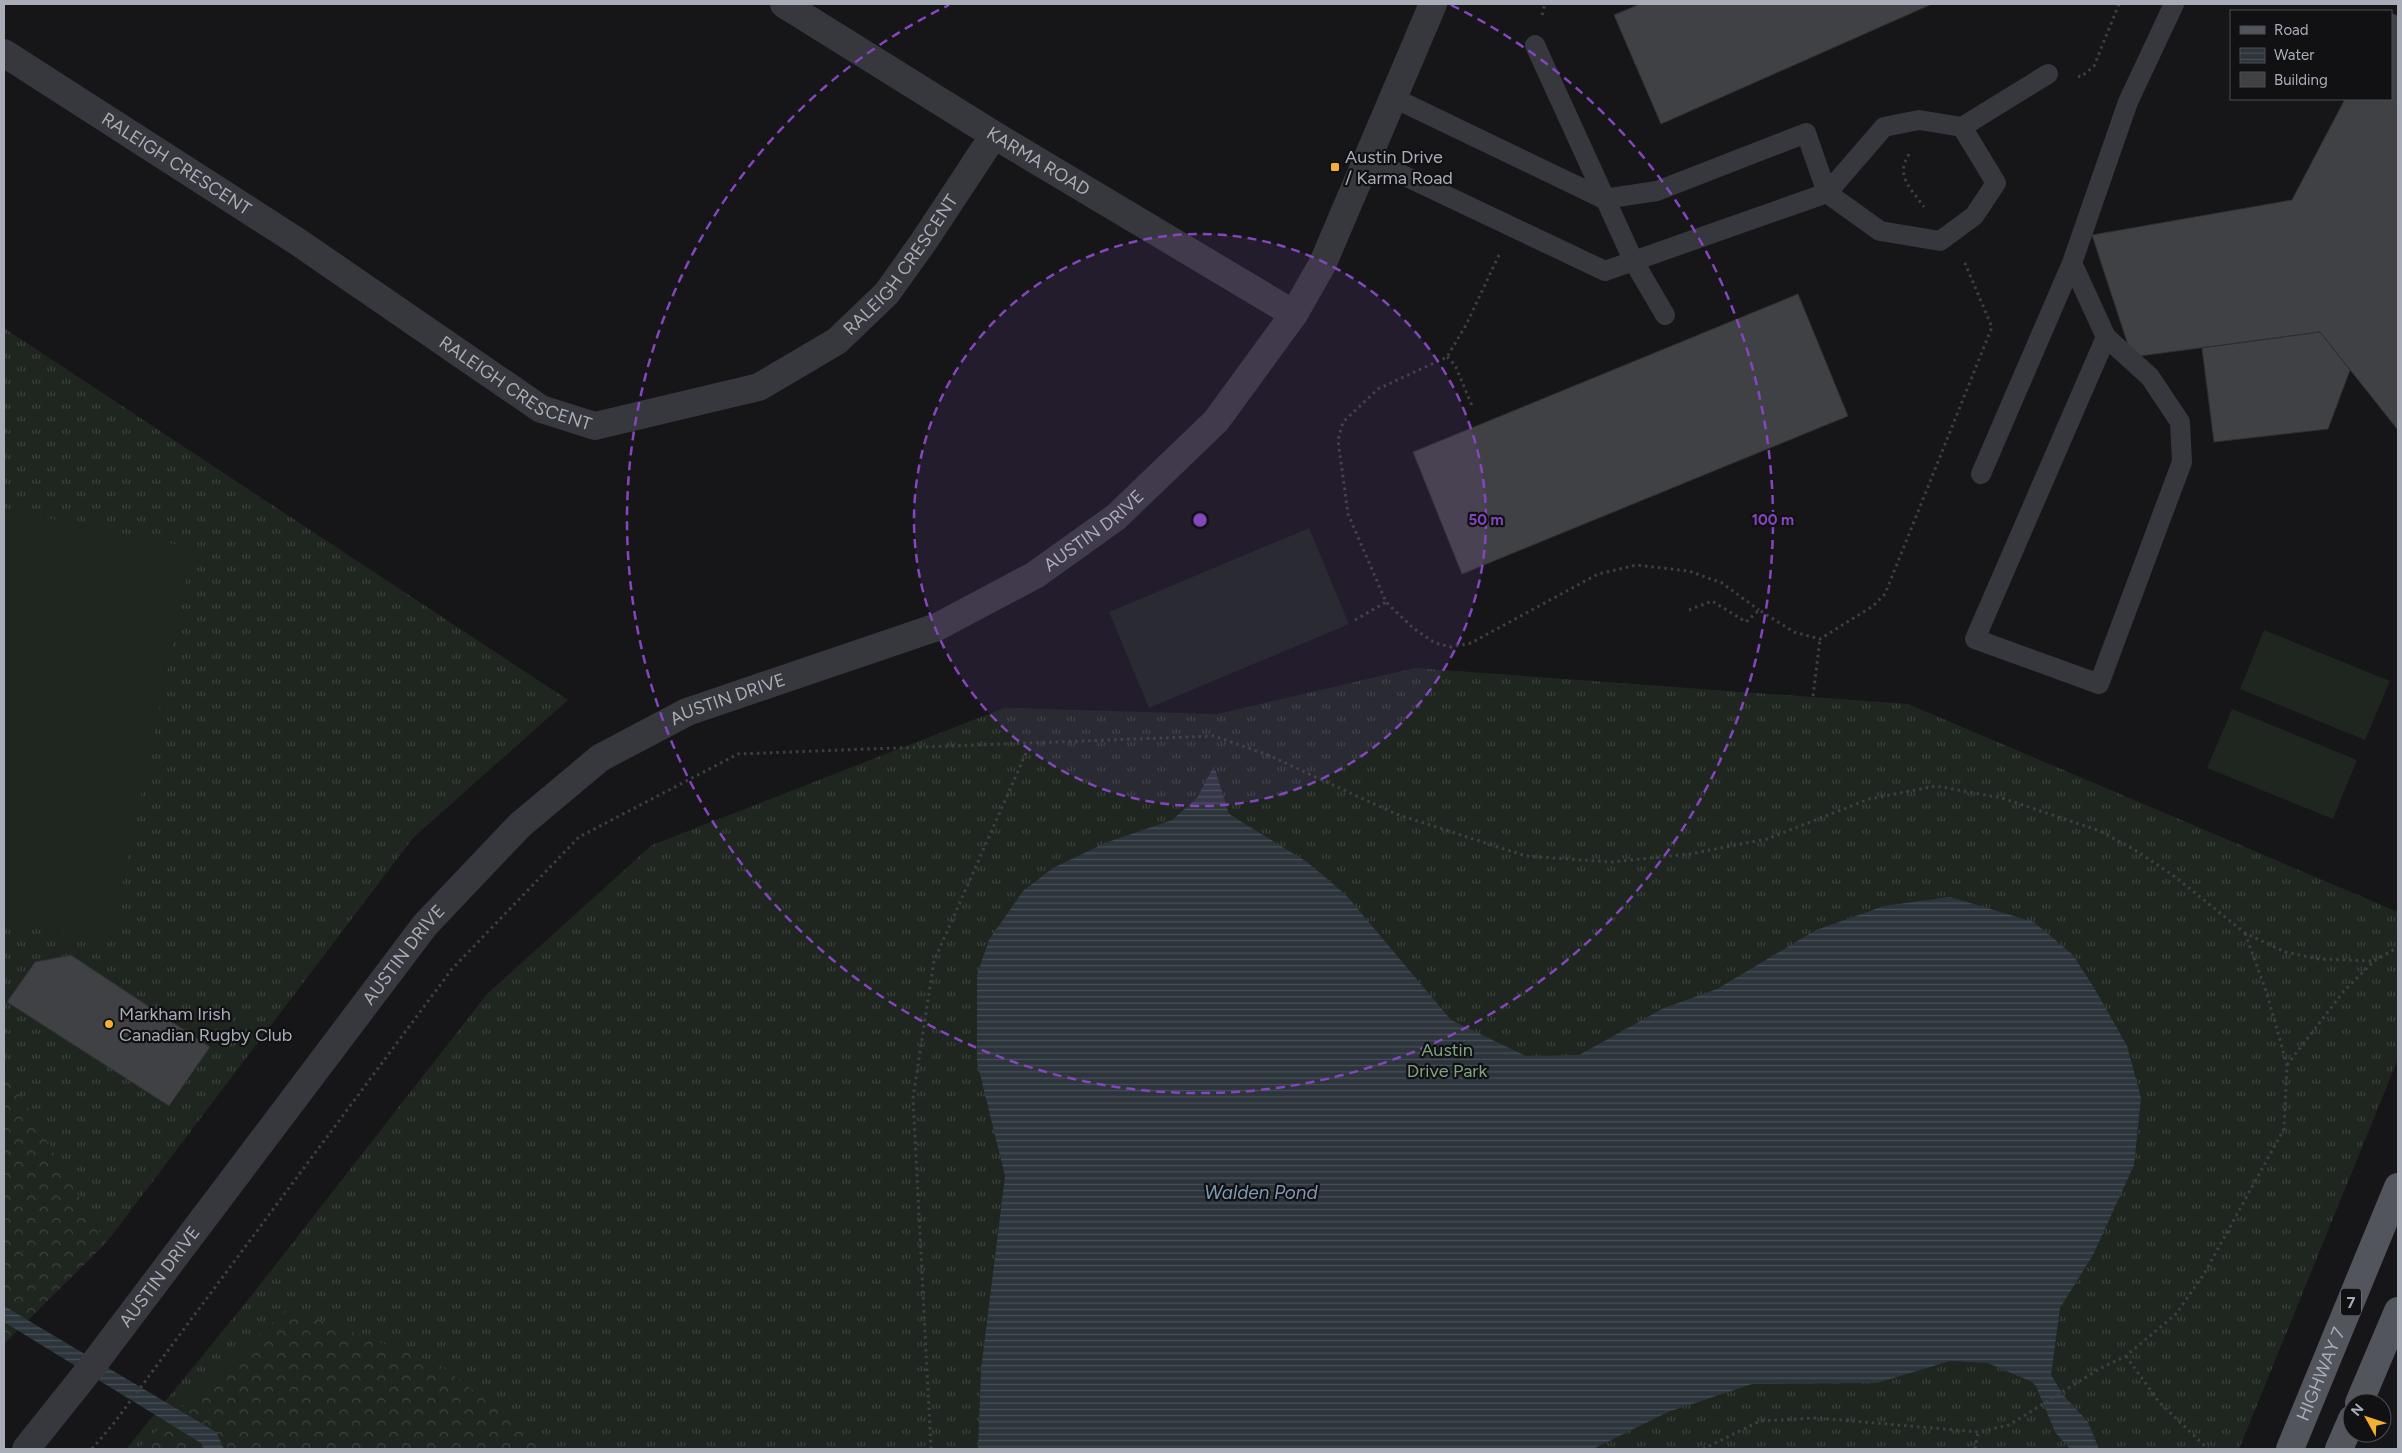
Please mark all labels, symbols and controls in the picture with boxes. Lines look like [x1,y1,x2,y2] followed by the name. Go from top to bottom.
[2230,10,2392,100] legend
[2274,21,2309,39] text: Road
[2274,46,2314,64] text: Water
[2274,71,2328,89] text: Building
[97,108,255,220] street label: RALEIGH CRESCENT
[983,122,1094,201] street label: KARMA ROAD
[1345,146,1453,189] place label: Austin Drive / Karma Road
[1329,161,1341,173] marker: Austin Drive / Karma Road
[839,190,963,340] street label: RALEIGH CRESCENT
[435,331,594,435] street label: RALEIGH CRESCENT
[1039,485,1148,576] street label: AUSTIN DRIVE
[1191,511,1209,529] centre of rings
[1468,511,1504,529] text: 50 m
[1752,511,1794,529] text: 100 m
[666,668,788,730] street label: AUSTIN DRIVE
[358,900,449,1009] street label: AUSTIN DRIVE
[119,1003,292,1046] place label: Markham Irish Canadian Rugby Club
[103,1018,115,1030] marker: Markham Irish Canadian Rugby Club
[1407,1039,1487,1082] park label: Austin Drive Park
[1204,1181,1318,1204] water label: Walden Pond
[114,1222,205,1332] street label: AUSTIN DRIVE
[2341,1288,2361,1315] road number: 7
[2292,1324,2350,1424] street label: HIGHWAY 7
[2342,1393,2392,1443] north arrow
[2347,1400,2367,1420] text: N

